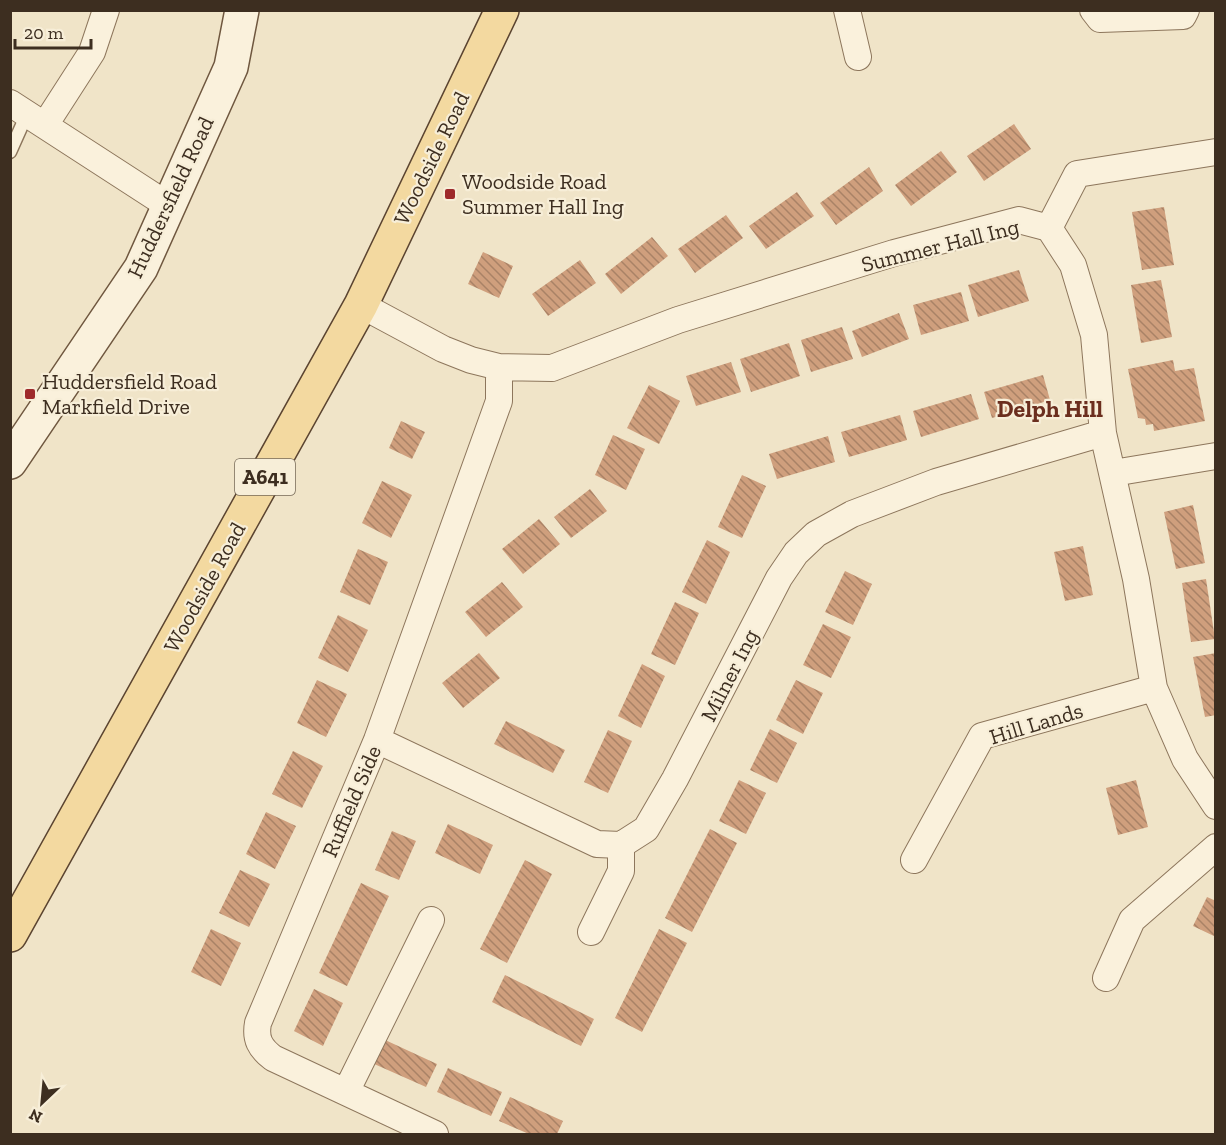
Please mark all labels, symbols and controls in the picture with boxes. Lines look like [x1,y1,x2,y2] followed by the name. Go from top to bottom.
[15,12,92,50] scale bar
[24,22,64,44] text: 20 m
[388,87,475,229] street label: Woodside Road
[121,112,220,282] street label: Huddersfield Road
[462,168,624,220] place label: Woodside Road Summer Hall Ing
[443,187,457,201] marker: Woodside Road Summer Hall Ing
[858,213,1022,278] street label: Summer Hall Ing
[42,368,217,420] place label: Huddersfield Road Markfield Drive
[23,387,37,401] marker: Huddersfield Road Markfield Drive
[997,394,1103,423] district label: Delph Hill
[235,459,295,495] road number: A641
[158,517,251,657] street label: Woodside Road
[695,625,764,726] street label: Milner Ing
[986,696,1086,750] street label: Hill Lands
[316,741,387,861] street label: Ruffield Side
[12,1073,72,1133] north arrow
[26,1105,45,1127] text: N

